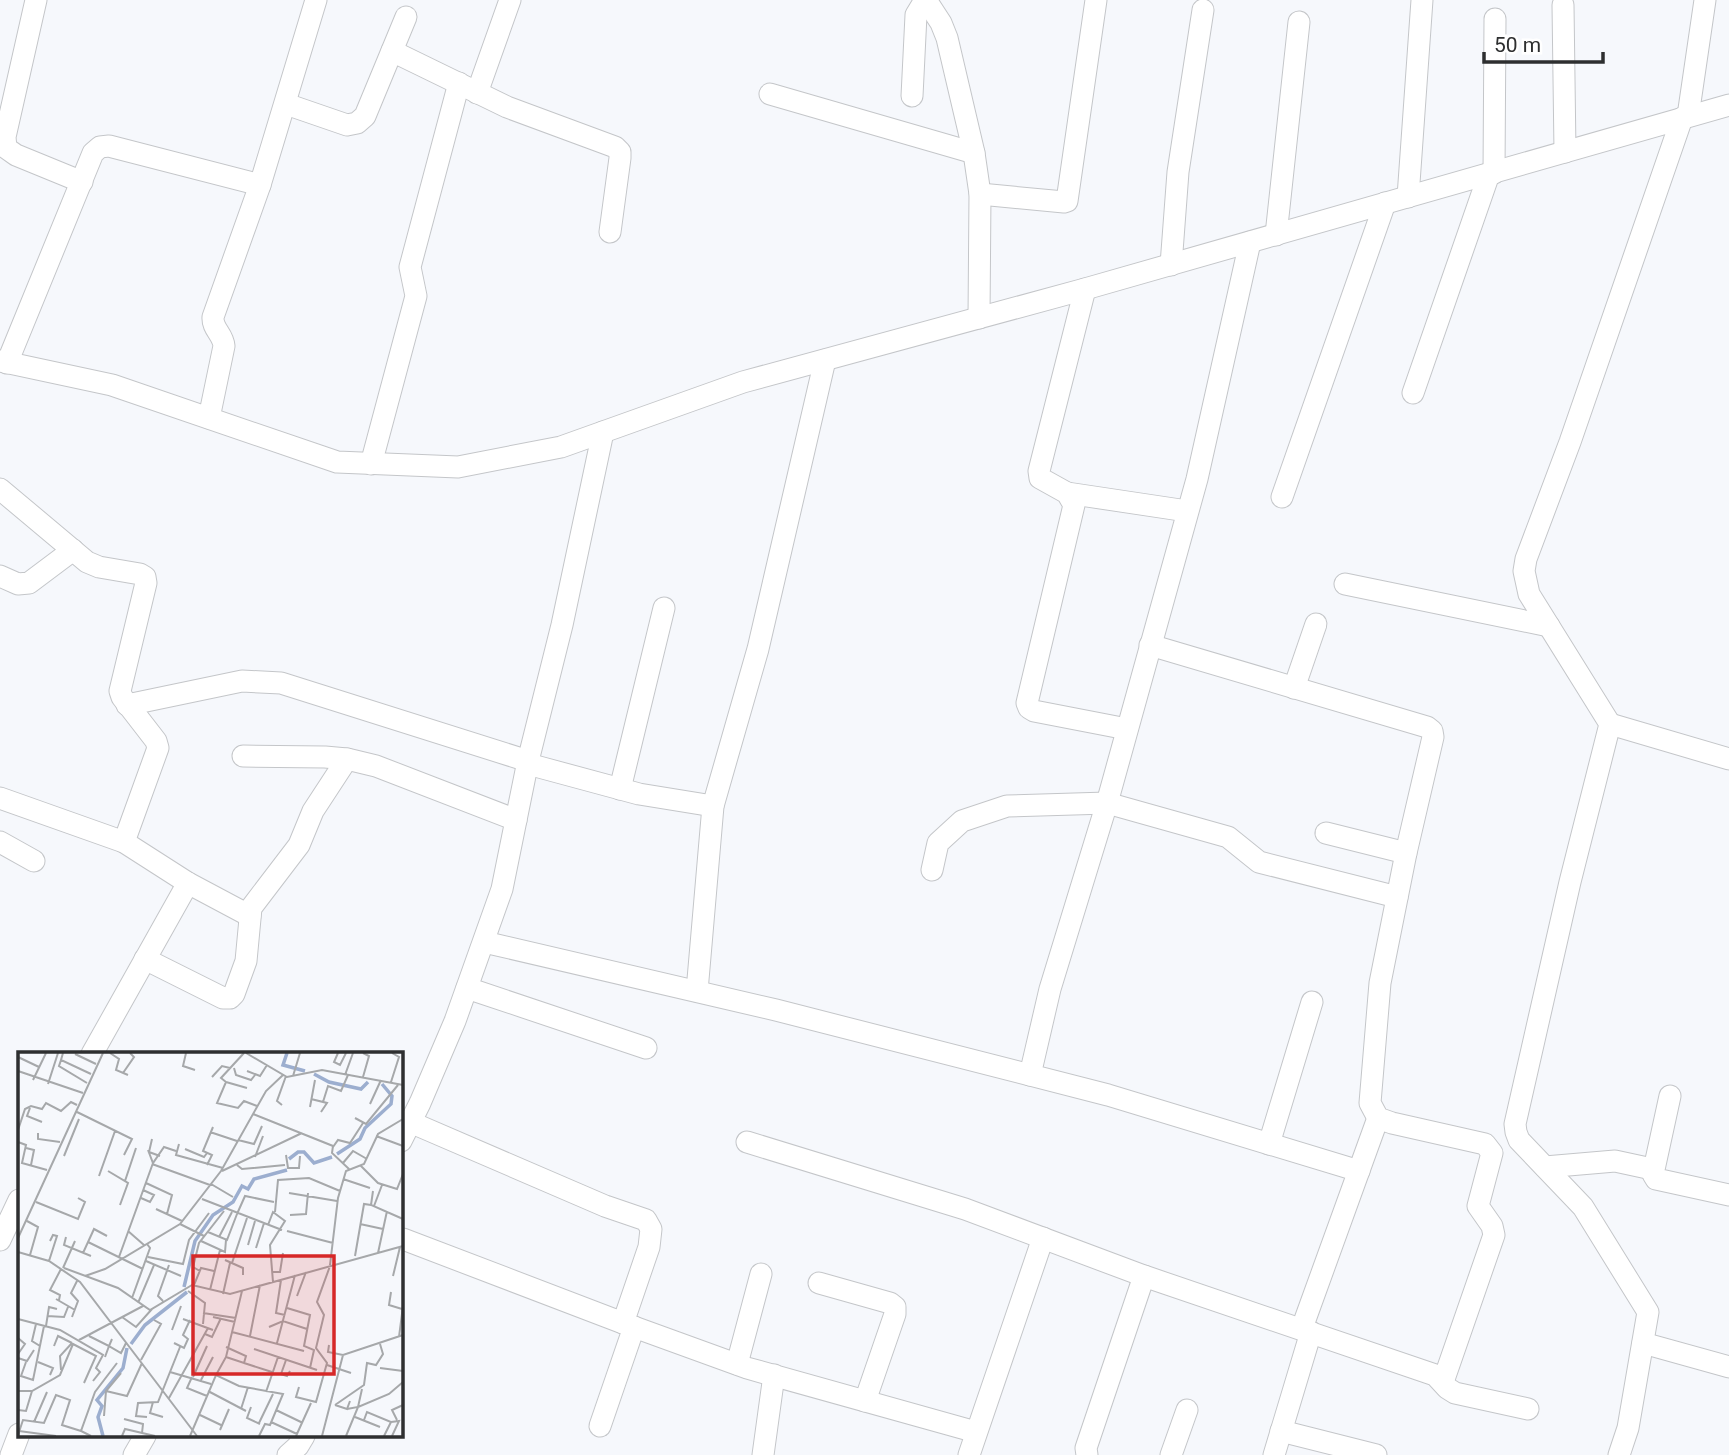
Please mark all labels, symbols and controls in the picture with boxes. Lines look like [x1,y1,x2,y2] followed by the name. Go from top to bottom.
[1484,21,1603,65] scale bar
[1494,33,1541,57] text: 50 m
[18,1052,402,1438] inset map

